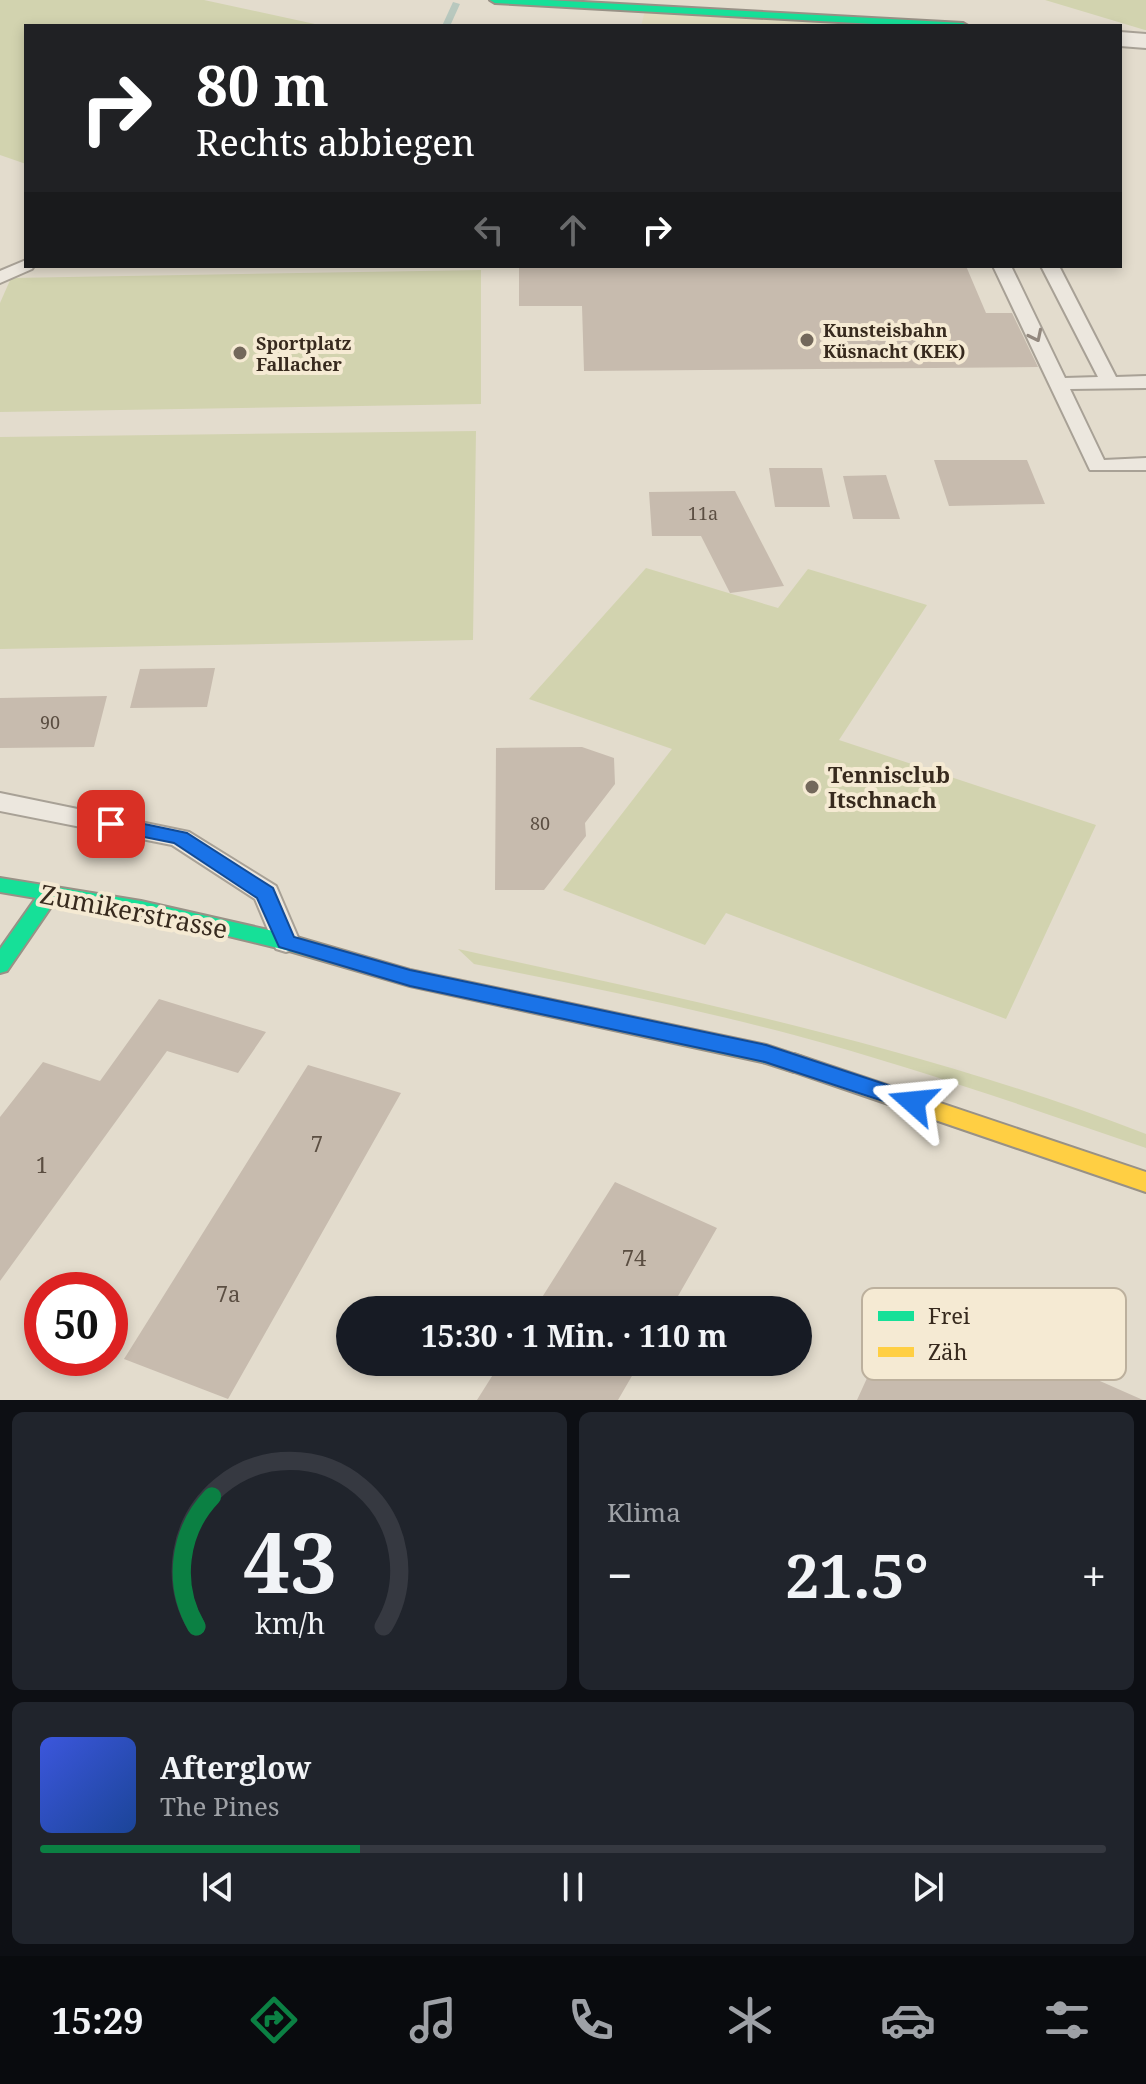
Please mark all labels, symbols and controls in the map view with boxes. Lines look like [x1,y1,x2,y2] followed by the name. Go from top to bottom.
[196,46,329,122] text: 80 m
[64,56,168,160] icon: right
[196,118,475,167] text: Rechts abbiegen
[467,208,511,252] icon: left
[551,208,595,252] icon: ahead
[635,208,679,252] icon: right
[823,318,965,363] place label: Kunsteisbahn Küsnacht (KEK)
[1026,328,1042,343] one-way arrow
[256,331,351,376] place label: Sportplatz Fallacher
[798,331,816,349] marker: Kunsteisbahn Küsnacht (KEK)
[231,344,249,362] marker: Sportplatz Fallacher
[688,501,718,525] house number: 11a
[40,710,60,734] house number: 90
[828,759,950,814] place label: Tennisclub Itschnach
[803,778,821,796] marker: Tennisclub Itschnach
[77,790,145,858] pin
[89,802,133,846] icon: arrive
[530,811,550,835] house number: 80
[37,875,231,947] street label: Zumikerstrasse
[871,1060,955,1144] position arrow
[311,1128,323,1158] house number: 7
[36,1149,48,1179] house number: 1
[622,1242,646,1272] house number: 74
[24,1272,128,1376] speed limit sign: 50
[216,1278,240,1308] house number: 7a
[862,1288,1126,1380] legend
[928,1300,970,1330] text: Frei
[421,1315,727,1356] text: 15:30 · 1 Min. · 110 m
[928,1336,967,1366] text: Zäh
[607,1494,681,1530] text: Klima
[242,1504,337,1617] text: 43
[785,1534,929,1616] text: 21.5°
[607,1545,632,1605] text: −
[1081,1545,1106,1605] text: +
[254,1603,325,1642] text: km/h
[160,1747,311,1788] text: Afterglow
[160,1788,280,1824] text: The Pines
[196,1865,240,1909] icon: previous
[551,1865,595,1909] icon: pause
[906,1865,950,1909] icon: next
[246,1992,302,2048] icon: directions
[405,1992,461,2048] icon: music
[563,1992,619,2048] icon: phone
[722,1992,778,2048] icon: climate
[880,1992,936,2048] icon: car
[1039,1992,1095,2048] icon: filters
[51,1996,144,2045] text: 15:29

